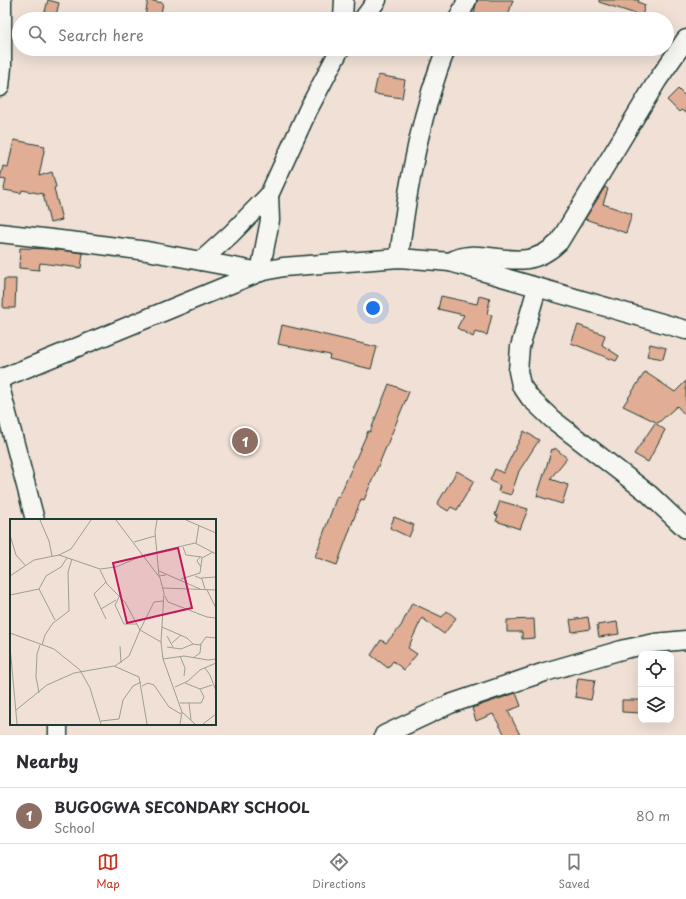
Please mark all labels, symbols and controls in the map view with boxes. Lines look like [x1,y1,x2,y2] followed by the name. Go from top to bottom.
[12,12,674,56] search box
[26,23,48,45] icon: search
[58,23,144,46] text: Search here
[363,298,383,318] your location
[232,426,258,456] pin: 1
[10,519,216,725] inset map
[638,651,674,723] map controls
[638,651,674,687] button: locate
[638,687,674,723] button: layers
[16,748,78,774] text: Nearby
[54,795,310,818] text: BUGOGWA SECONDARY SCHOOL
[26,806,32,825] text: 1
[636,806,670,825] text: 80 m
[54,818,95,837] text: School
[96,851,120,892] tab: Map
[312,851,366,892] tab: Directions
[558,851,590,892] tab: Saved

